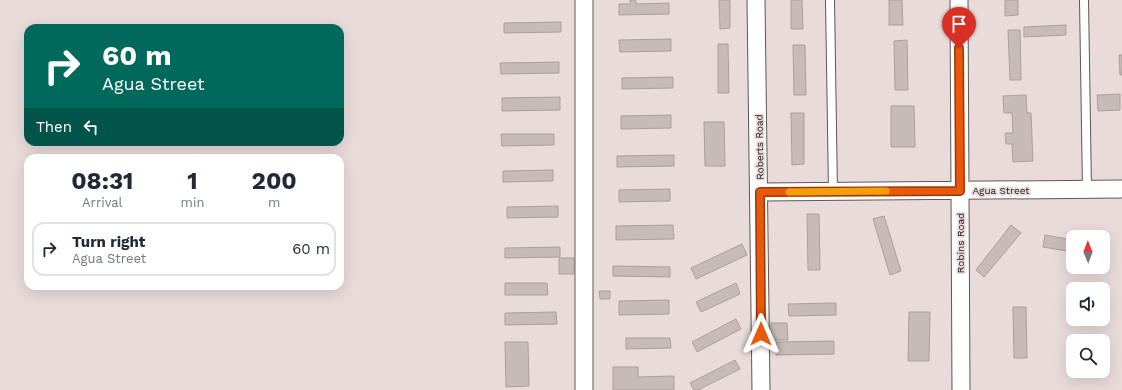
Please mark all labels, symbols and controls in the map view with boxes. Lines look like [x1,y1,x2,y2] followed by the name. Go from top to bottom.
[942,7.0,976,48] pin
[948,13,970,35] icon: arrive
[102,39,172,72] text: 60 m
[36,40,88,92] icon: right
[102,73,205,94] text: Agua Street
[753,114,766,180] street label: Roberts Road
[80,116,102,138] icon: left
[36,118,72,136] text: Then
[71,167,133,195] text: 08:31
[187,167,198,195] text: 1
[252,167,297,195] text: 200
[972,185,1030,196] street label: Agua Street
[82,195,123,210] text: Arrival
[181,195,204,210] text: min
[268,195,280,210] text: m
[955,213,966,273] street label: Robins Road
[1066,230,1110,274] north arrow
[1066,230,1110,378] map controls
[72,233,145,251] text: Turn right
[38,238,60,260] icon: right
[292,240,330,258] text: 60 m
[72,251,146,266] text: Agua Street
[1066,282,1110,326] button: sound
[740,313,782,355] position arrow
[1066,334,1110,378] button: search

